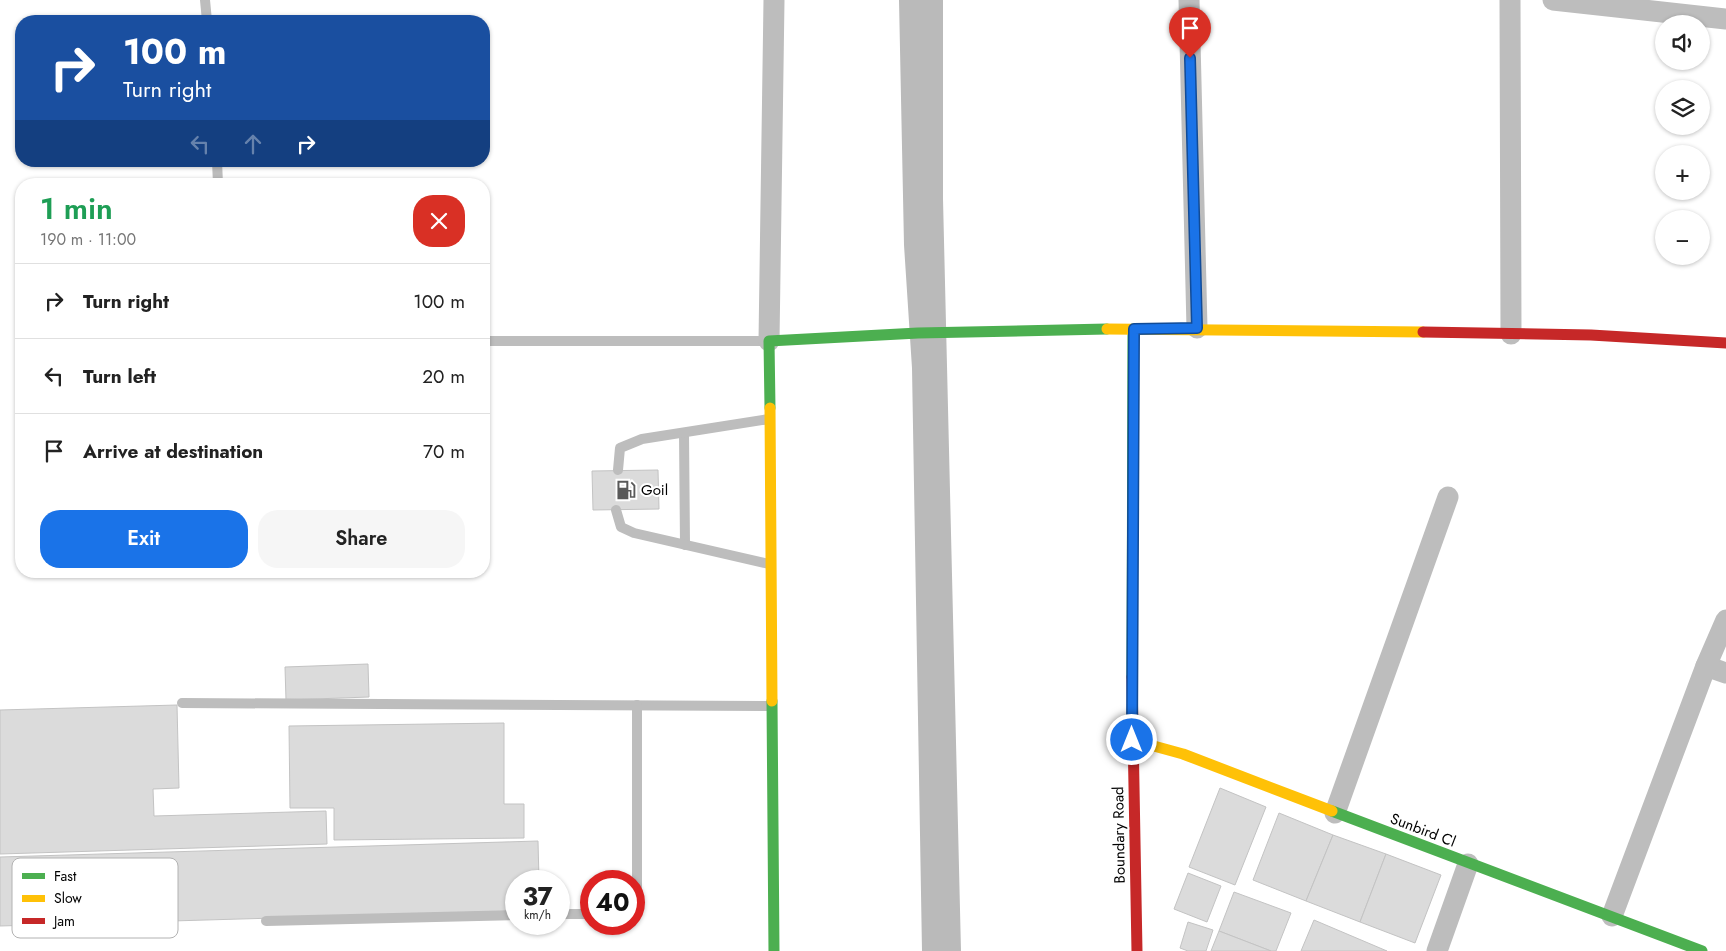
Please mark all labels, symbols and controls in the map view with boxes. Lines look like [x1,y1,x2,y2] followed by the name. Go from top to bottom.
[1169,7,1211,58] pin
[1176,14,1204,42] icon: arrive
[1655,15,1710,265] map controls
[1655,15,1710,70] button: sound
[123,27,226,77] text: 100 m
[40,35,105,100] icon: right
[123,73,211,105] text: Turn right
[1655,80,1710,135] button: layers
[186,130,214,158] icon: left
[239,130,267,158] icon: ahead
[292,130,320,158] icon: right
[1655,145,1710,200] button: +
[40,187,113,230] text: 1 min
[413,195,465,247] button: close
[1655,210,1710,265] button: −
[40,228,136,251] text: 190 m · 11:00
[40,287,68,315] icon: right
[83,288,169,315] text: Turn right
[413,288,465,315] text: 100 m
[40,362,68,390] icon: left
[83,363,156,390] text: Turn left
[422,363,465,390] text: 20 m
[40,437,68,465] icon: arrive
[83,438,263,465] text: Arrive at destination
[423,438,465,465] text: 70 m
[615,479,637,501] fuel station icon: Goil
[641,479,668,501] place label: Goil
[40,510,248,568] button: Exit
[258,510,465,568] button: Share
[1105,713,1157,765] position arrow
[1107,786,1131,884] street label: Boundary Road
[1387,807,1459,853] street label: Sunbird Cl
[12,858,178,938] legend
[54,866,77,886] text: Fast
[580,870,645,935] speed limit sign: 40
[522,878,553,914] text: 37
[54,888,82,908] text: Slow
[524,906,551,924] text: km/h
[52,911,75,931] text: Jam

